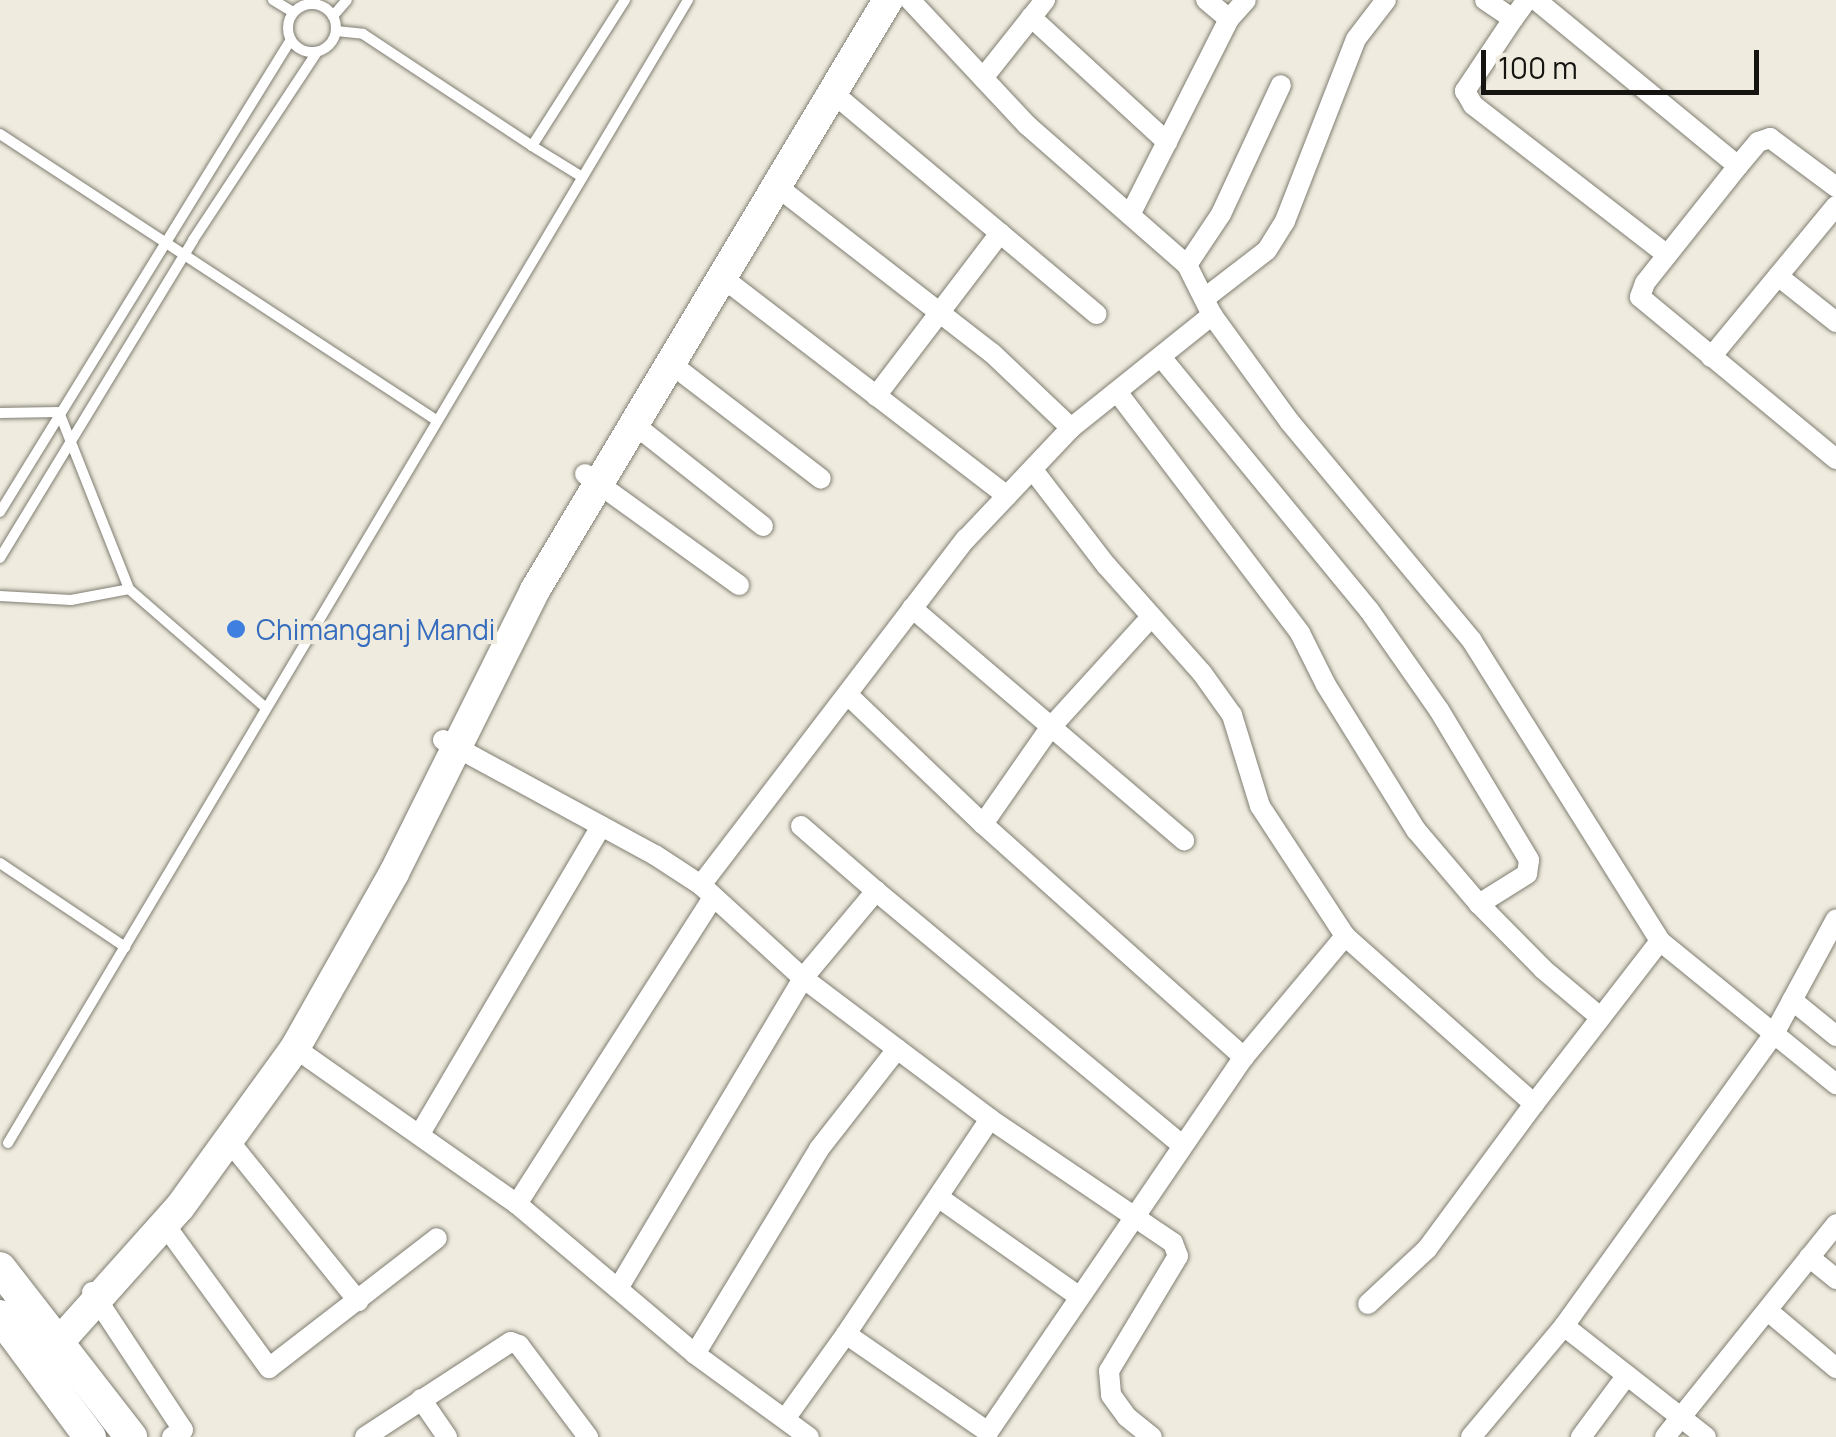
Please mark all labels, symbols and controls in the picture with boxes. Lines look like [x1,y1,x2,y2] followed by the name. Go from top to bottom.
[1486,30,1764,92] scale bar
[1498,47,1578,88] text: 100 m
[256,612,495,646] place label: Chimanganj Mandi
[225,618,247,640] marker: Chimanganj Mandi

